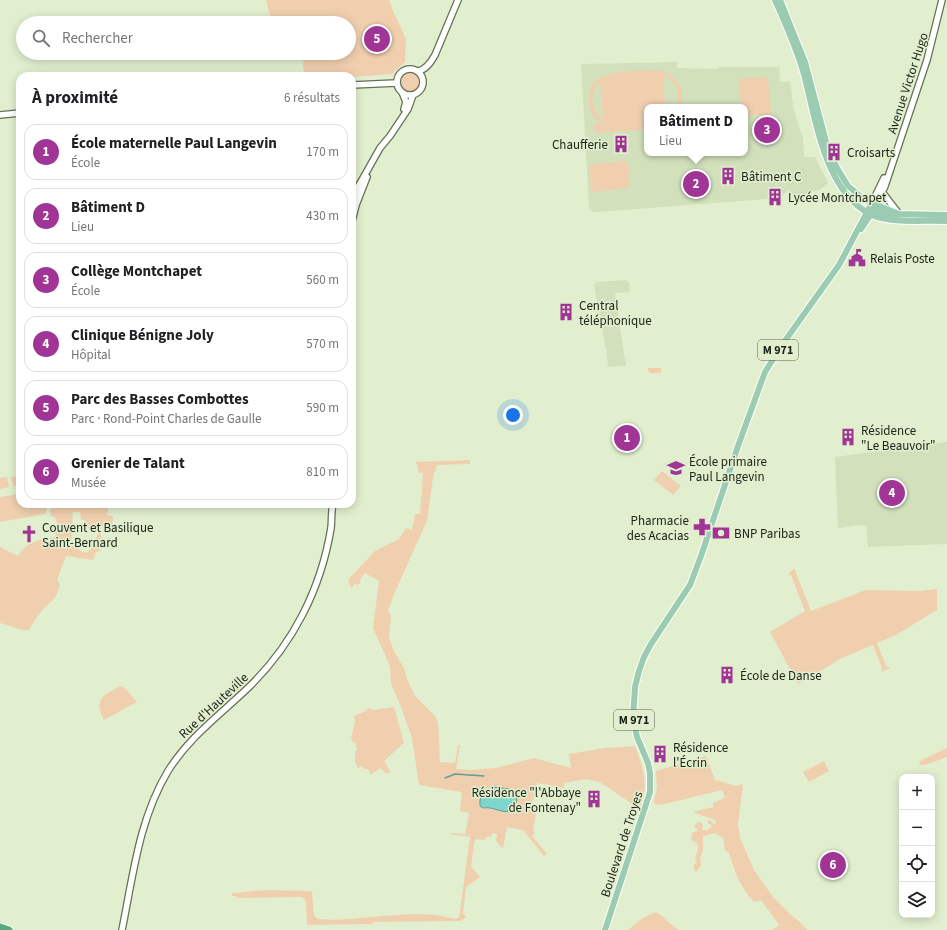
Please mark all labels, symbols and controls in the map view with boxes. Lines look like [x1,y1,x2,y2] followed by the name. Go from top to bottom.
[16,16,356,60] search box
[364,24,390,54] pin: 5
[30,27,52,49] icon: search
[62,28,133,49] text: Rechercher
[883,30,933,136] street label: Avenue Victor Hugo
[32,86,118,110] text: À proximité
[284,89,340,107] text: 6 résultats
[644,104,748,156] popup
[659,111,733,132] text: Bâtiment D
[754,115,780,145] pin: 3
[659,132,682,150] text: Lieu
[71,133,277,154] text: École maternelle Paul Langevin
[611,134,631,154] building icon: Chaufferie
[552,136,608,154] place label: Chaufferie
[824,142,844,162] building icon: Croisarts
[43,143,49,161] text: 1
[306,143,339,161] text: 170 m
[847,144,896,162] place label: Croisarts
[71,154,100,172] text: École
[718,166,738,186] building icon: Bâtiment C
[741,168,801,186] place label: Bâtiment C
[683,169,709,199] pin: 2
[765,187,785,207] building icon: Lycée Montchapet
[788,189,887,207] place label: Lycée Montchapet
[71,197,145,218] text: Bâtiment D
[43,207,49,225] text: 2
[306,207,339,225] text: 430 m
[71,218,94,236] text: Lieu
[847,248,867,268] public building icon: Relais Poste
[870,250,935,268] place label: Relais Poste
[71,261,202,282] text: Collège Montchapet
[43,271,49,289] text: 3
[306,271,339,289] text: 560 m
[71,282,100,300] text: École
[579,297,652,330] place label: Central téléphonique
[556,302,576,322] building icon: Central téléphonique
[71,325,214,346] text: Clinique Bénigne Joly
[43,335,49,353] text: 4
[306,335,339,353] text: 570 m
[758,340,798,360] road number: M 971
[71,346,111,364] text: Hôpital
[71,389,249,410] text: Parc des Basses Combottes
[43,399,49,417] text: 5
[306,399,339,417] text: 590 m
[503,405,523,425] your location
[71,410,262,428] text: Parc · Rond-Point Charles de Gaulle
[861,422,936,455] place label: Résidence "Le Beauvoir"
[614,423,640,453] pin: 1
[838,427,858,447] building icon: Résidence "Le Beauvoir"
[71,453,185,474] text: Grenier de Talant
[689,453,767,486] place label: École primaire Paul Langevin
[666,458,686,478] school or university icon: École primaire Paul Langevin
[43,463,49,481] text: 6
[306,463,339,481] text: 810 m
[71,474,106,492] text: Musée
[879,478,905,508] pin: 4
[627,512,690,545] place label: Pharmacie des Acacias
[692,517,712,537] pharmacy icon: Pharmacie des Acacias
[42,519,154,552] place label: Couvent et Basilique Saint-Bernard
[711,523,731,543] bank icon: BNP Paribas
[19,524,39,544] church icon: Couvent et Basilique Saint-Bernard
[734,525,801,543] place label: BNP Paribas
[717,665,737,685] building icon: École de Danse
[740,667,822,685] place label: École de Danse
[175,669,252,743] street label: Rue d'Hauteville
[614,710,654,730] road number: M 971
[673,739,728,772] place label: Résidence l'Écrin
[650,744,670,764] building icon: Résidence l'Écrin
[899,774,935,918] map controls
[899,774,935,810] button: +
[472,784,581,817] place label: Résidence "l'Abbaye de Fontenay"
[584,789,604,809] building icon: Résidence "l'Abbaye de Fontenay"
[596,789,648,899] street label: Boulevard de Troyes
[899,810,935,846] button: −
[899,846,935,882] button: locate
[820,850,846,880] pin: 6
[899,882,935,918] button: layers

